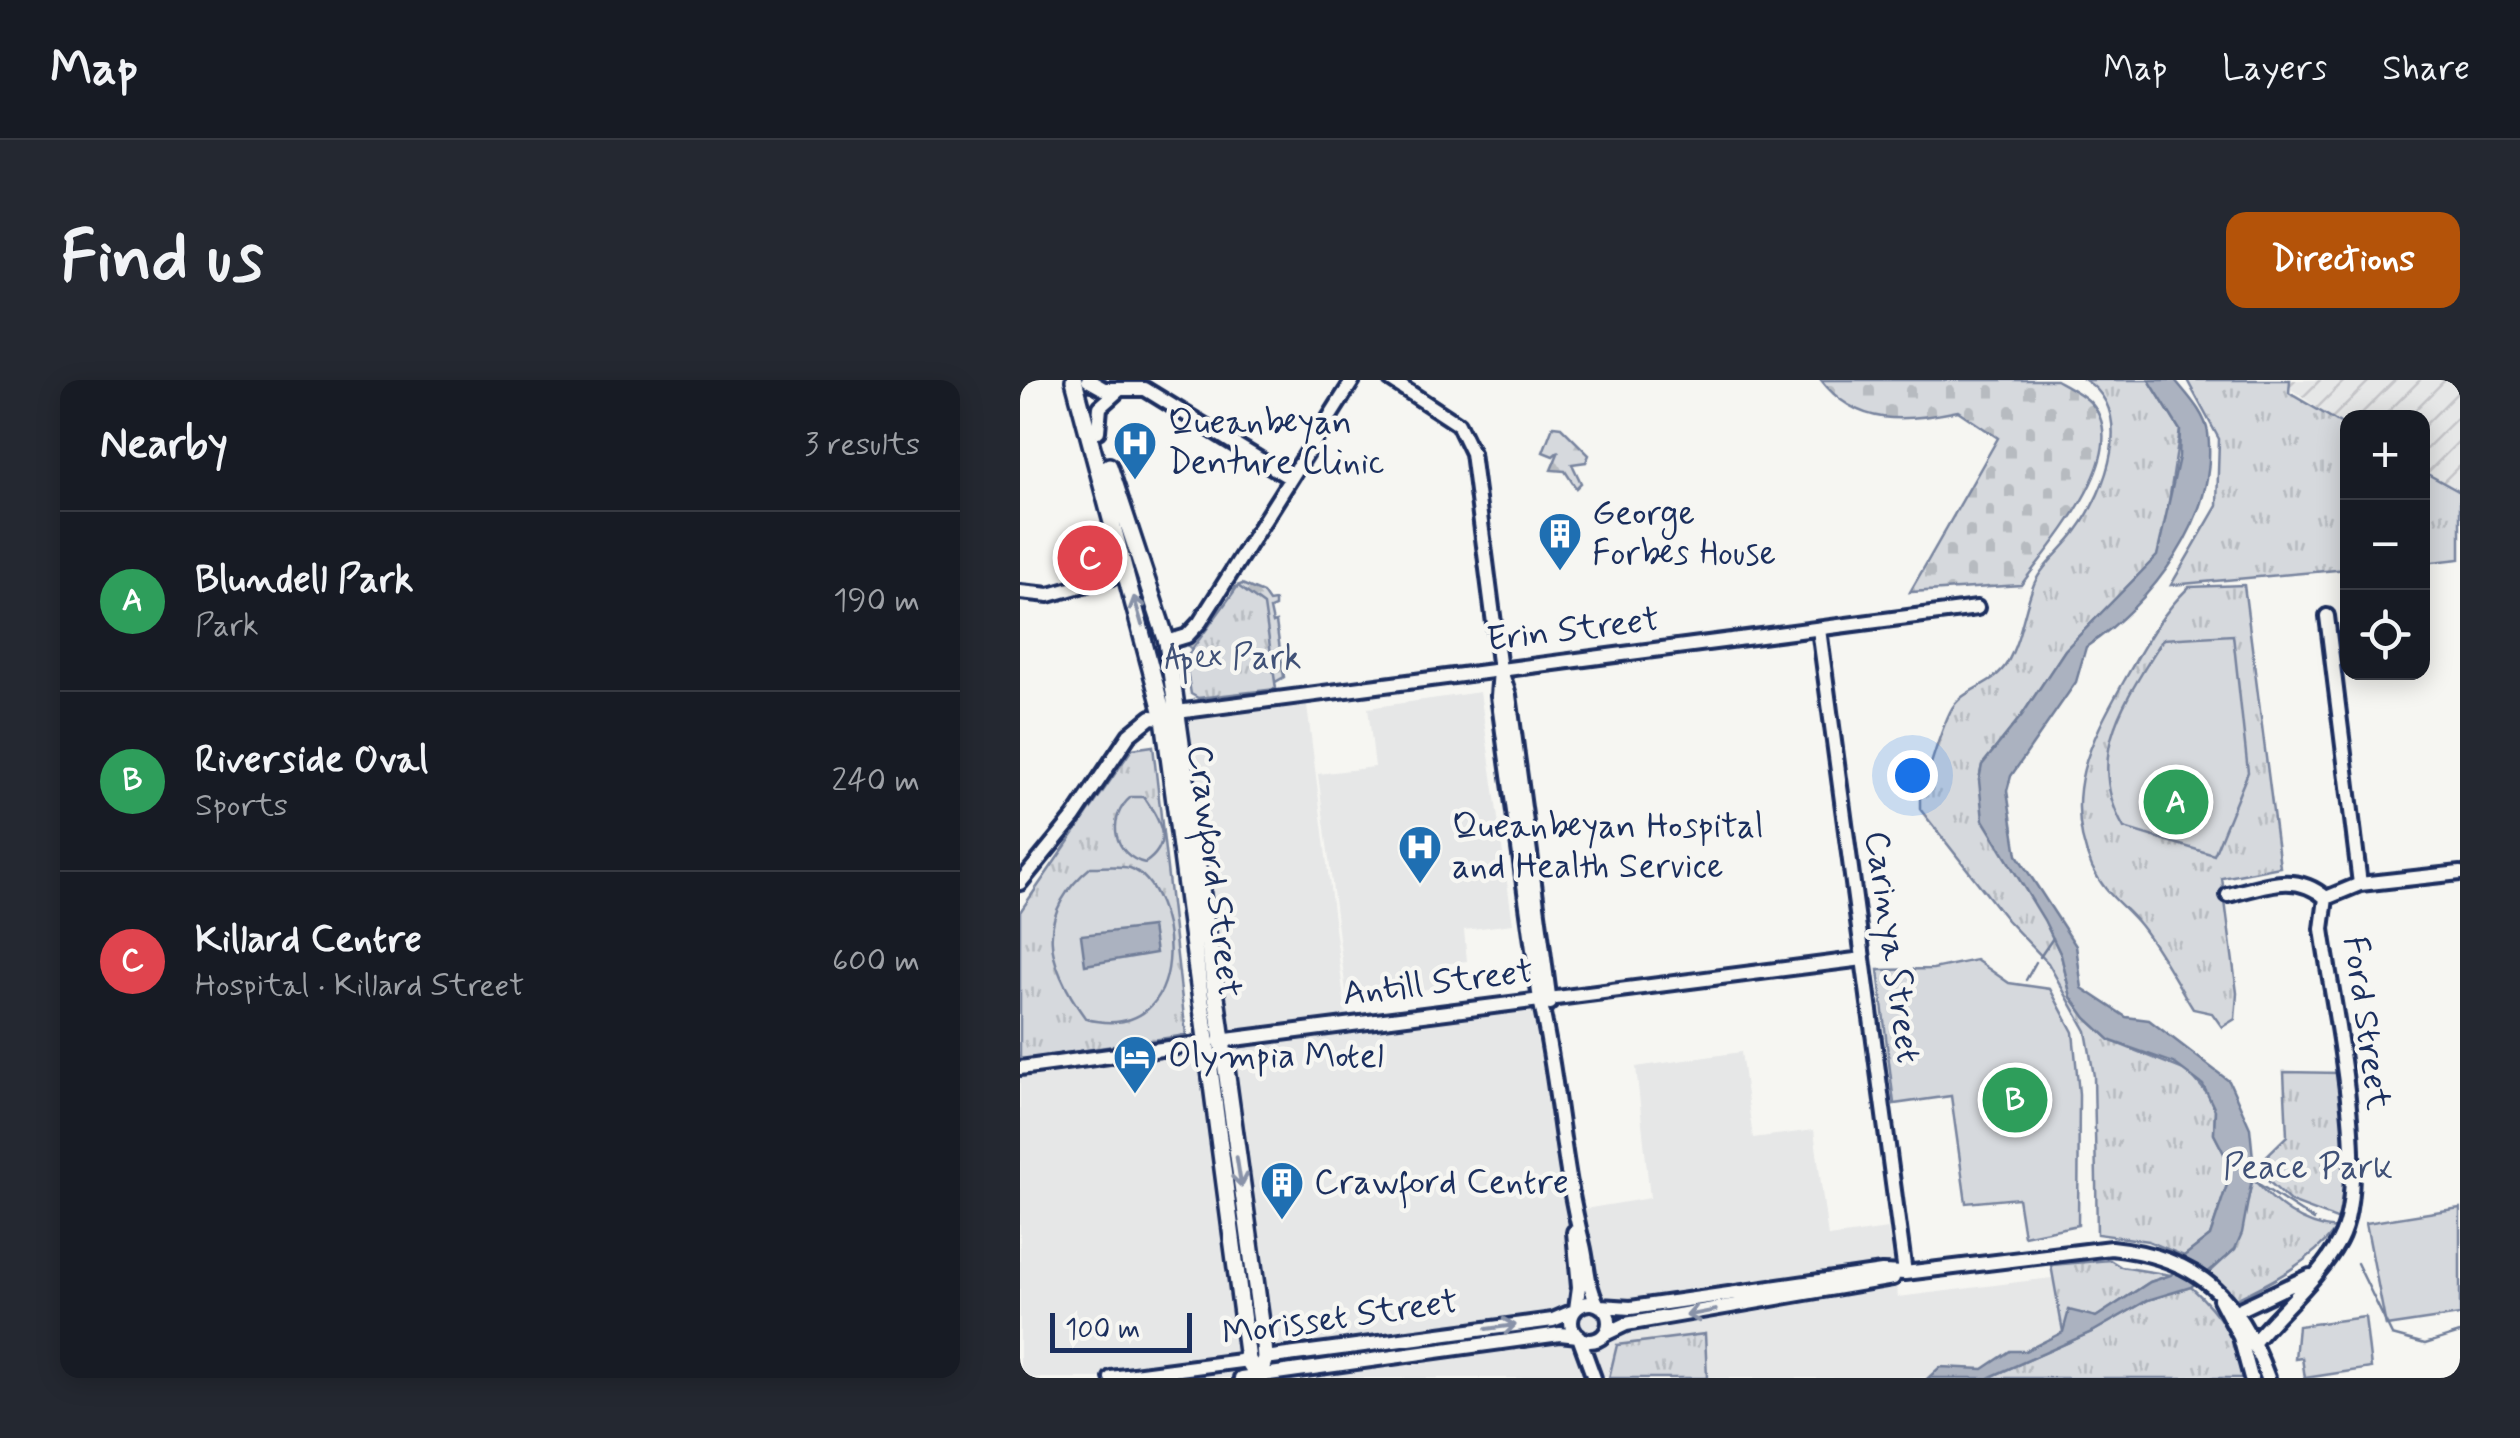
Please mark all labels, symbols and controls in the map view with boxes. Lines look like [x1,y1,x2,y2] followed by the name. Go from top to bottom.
[50,38,138,101] text: Map
[2103,46,2167,92] text: Map
[2222,46,2327,92] text: Layers
[2382,46,2470,92] text: Share
[2226,212,2460,308] button: Directions
[60,214,264,306] text: Find us
[1168,400,1385,486] place label: Queanbeyan Denture Clinic
[2340,410,2430,680] map controls
[2340,410,2430,500] button: +
[100,418,228,473] text: Nearby
[1112,420,1158,481] hospital icon: Queanbeyan Denture Clinic
[804,424,920,466] text: 3 results
[1592,491,1776,577] place label: George Forbes House
[2340,500,2430,590] button: −
[1537,511,1583,572] building icon: George Forbes House
[1058,520,1122,596] pin: C
[195,556,413,605] text: Blundell Park
[122,580,143,622] text: A
[833,580,920,622] text: 190 m
[2340,590,2430,680] button: locate
[1128,596,1146,627] one-way arrow
[1484,597,1662,663] street label: Erin Street
[195,605,259,647] text: Park
[1165,635,1302,685] park label: Apex Park
[195,736,428,785] text: Riverside Oval
[1173,742,1252,1000] street label: Crawford Street
[1887,750,1938,801] your location
[122,760,143,802] text: B
[832,760,920,802] text: 240 m
[2144,764,2208,840] pin: A
[195,785,288,827] text: Sports
[1452,804,1764,890] place label: Queanbeyan Hospital and Health Service
[1397,824,1443,885] hospital icon: Queanbeyan Hospital and Health Service
[1853,828,1931,1066] street label: Carinya Street
[195,916,422,965] text: Killard Centre
[2331,933,2401,1113] street label: Ford Street
[121,940,144,982] text: C
[832,940,920,982] text: 600 m
[1340,948,1536,1018] street label: Antill Street
[195,965,524,1007] text: Hospital · Killard Street
[1112,1034,1158,1095] hotel icon: Olympia Motel
[1168,1034,1384,1080] place label: Olympia Motel
[1982,1062,2048,1138] pin: B
[2223,1145,2393,1191] park label: Peace Park
[1230,1155,1248,1188] one-way arrow
[1259,1160,1305,1221] building icon: Crawford Centre
[1314,1160,1569,1209] place label: Crawford Centre
[1219,1279,1461,1357] street label: Morisset Street
[1685,1305,1717,1324] one-way arrow
[1050,1308,1192,1353] scale bar
[1065,1312,1140,1349] text: 100 m
[1484,1317,1516,1336] one-way arrow

